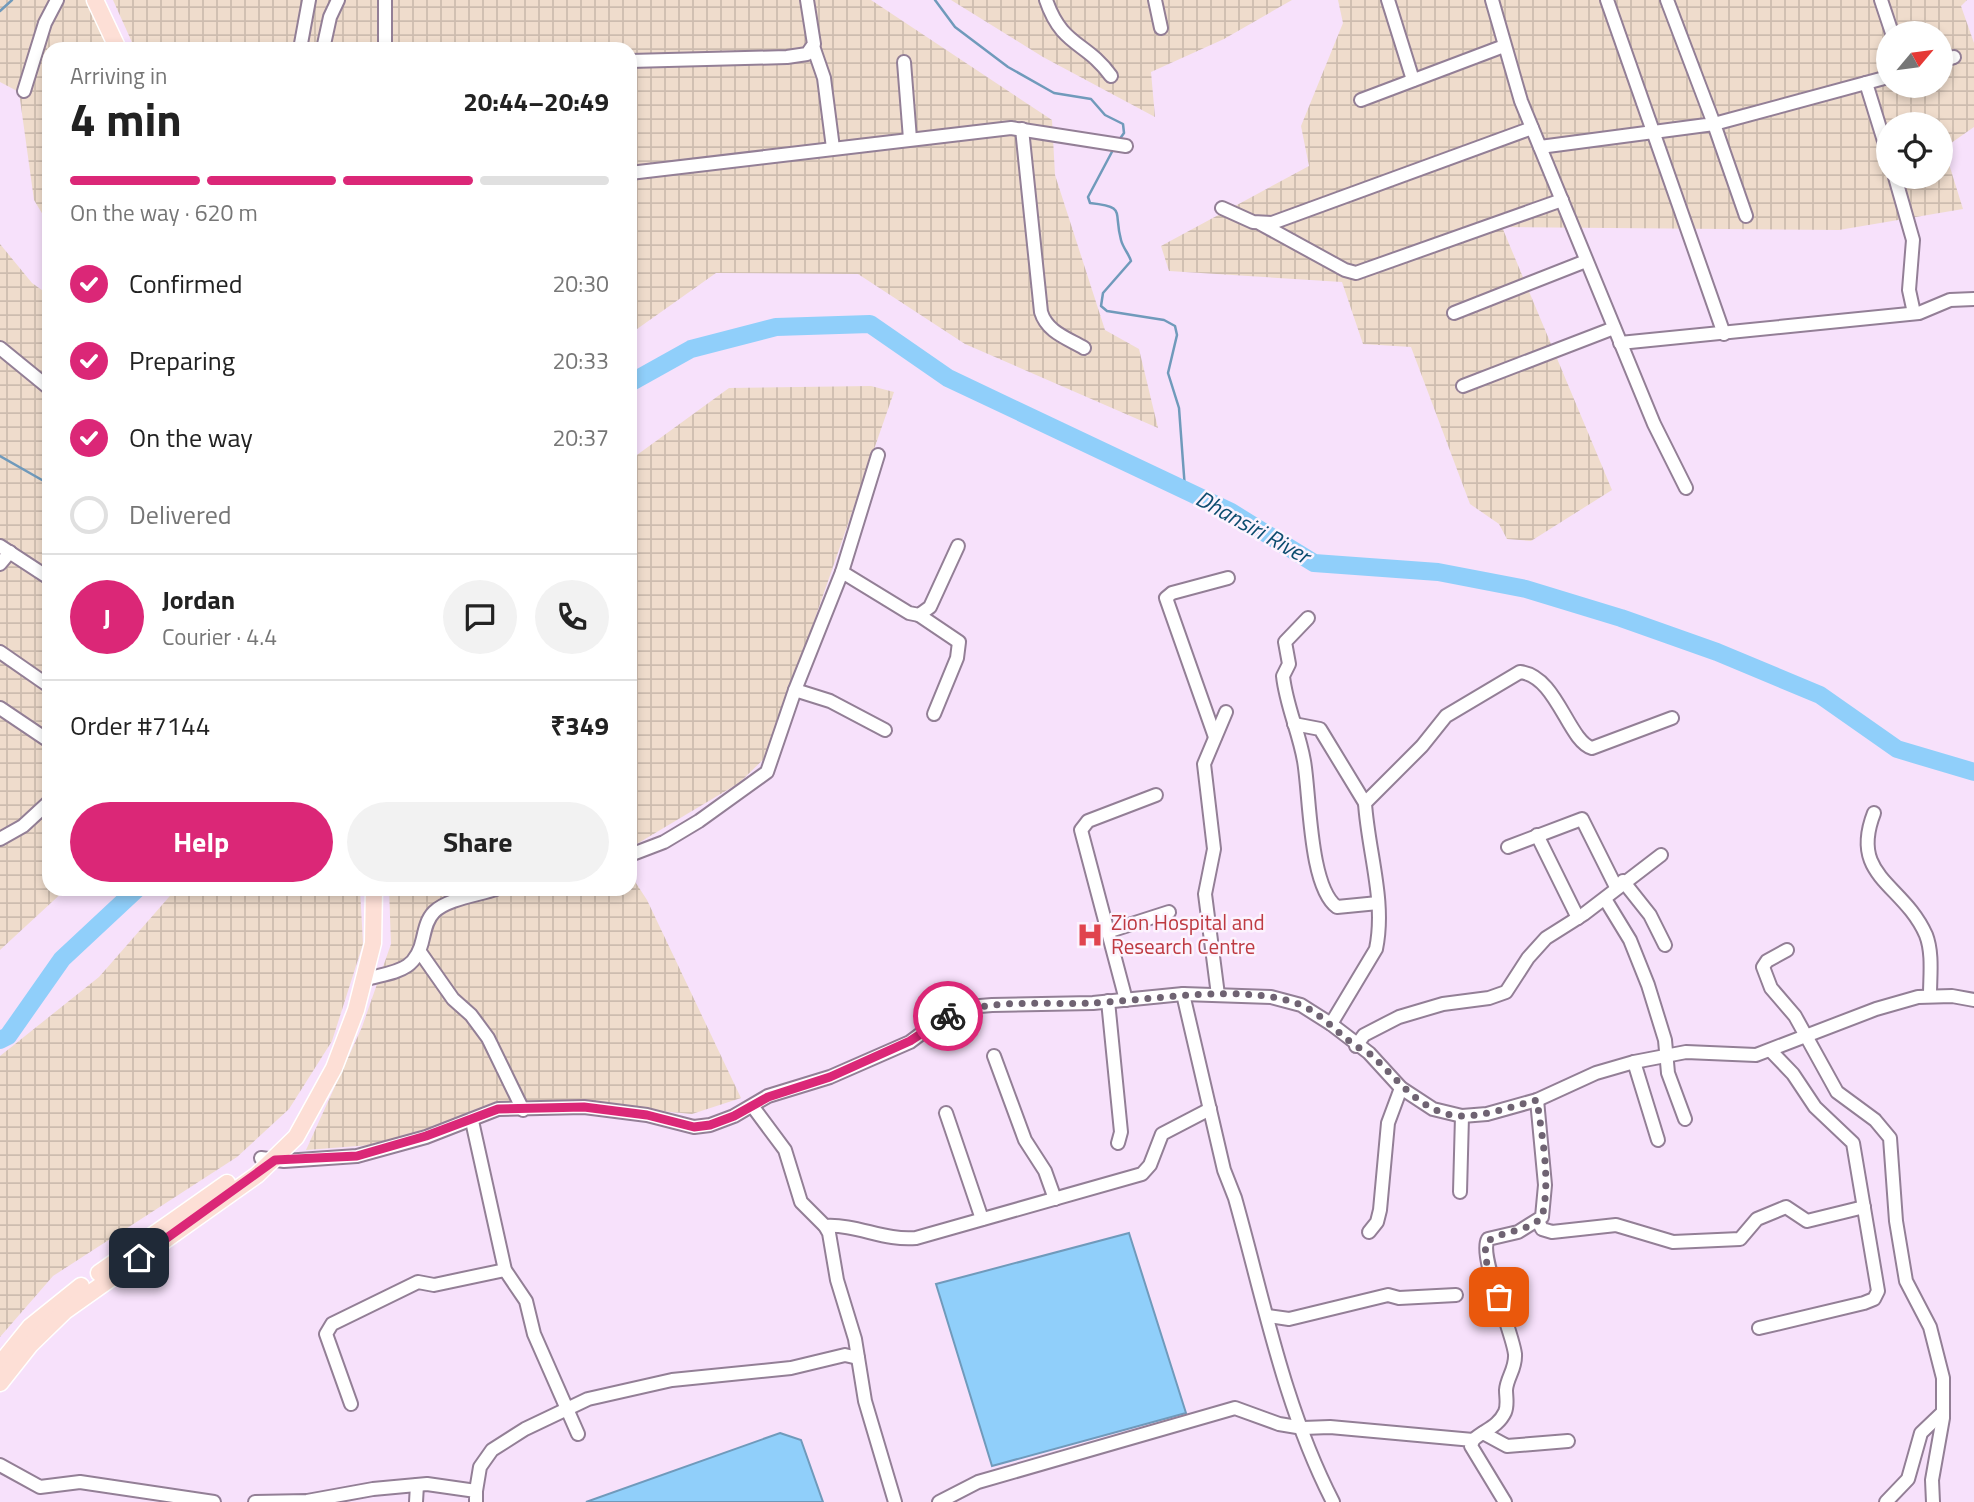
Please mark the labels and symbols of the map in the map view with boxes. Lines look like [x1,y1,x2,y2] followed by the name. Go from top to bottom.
[1876,21,1953,98] north arrow
[1190,481,1319,574] water label: Dhansiri River
[1111,906,1265,962] place label: Zion Hospital and Research Centre
[1075,920,1105,950] hospital icon: Zion Hospital and Research Centre
[913,981,983,1051] courier
[109,1228,169,1288] pin
[1469,1267,1529,1327] pin

